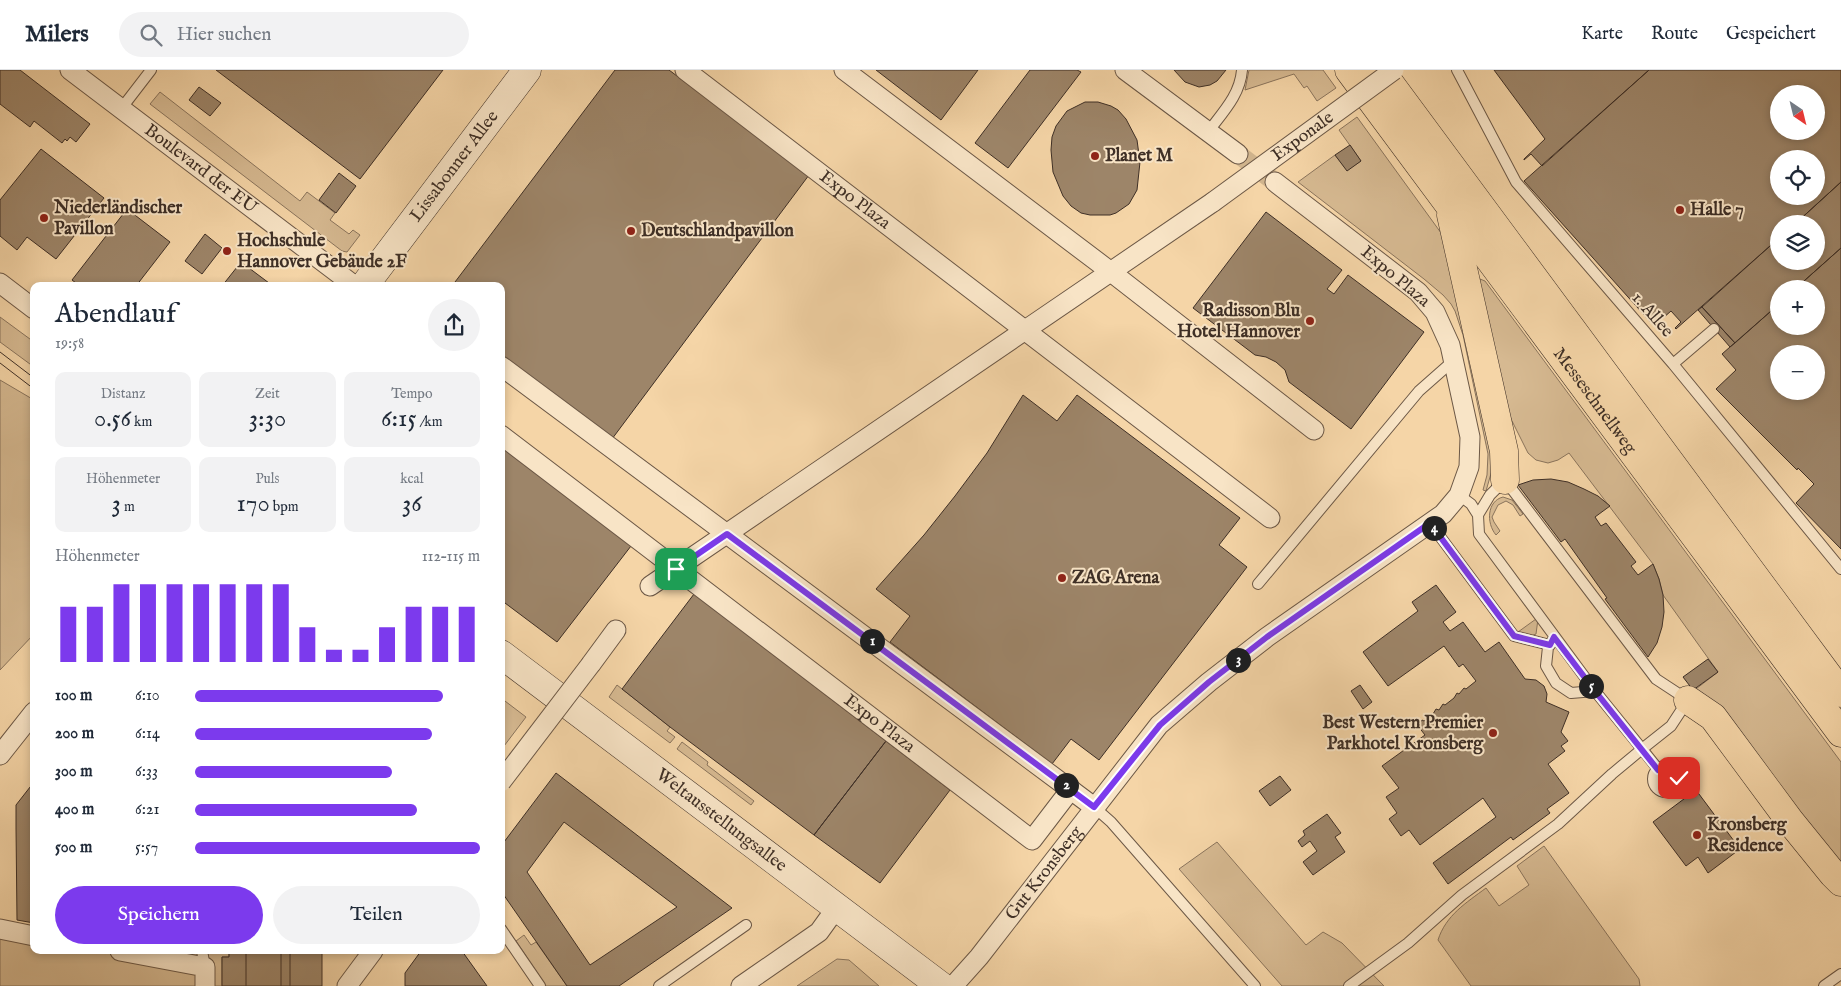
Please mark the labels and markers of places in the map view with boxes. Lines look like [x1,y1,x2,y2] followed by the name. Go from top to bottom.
[1105,145,1173,168] place label: Planet M
[1089,150,1101,162] marker: Planet M
[53,197,182,241] place label: Niederländischer Pavillon
[1690,199,1744,222] place label: Halle 7
[1674,204,1686,216] marker: Halle 7
[38,212,50,224] marker: Niederländischer Pavillon
[641,220,794,243] place label: Deutschlandpavillon
[625,225,637,237] marker: Deutschlandpavillon
[237,230,407,274] place label: Hochschule Hannover Gebäude 2F
[221,245,233,257] marker: Hochschule Hannover Gebäude 2F
[1177,300,1301,344] place label: Radisson Blu Hotel Hannover
[1304,315,1316,327] marker: Radisson Blu Hotel Hannover
[1422,516,1446,540] pin: 4
[655,548,697,590] pin
[1072,567,1160,590] place label: ZAG Arena
[1056,572,1068,584] marker: ZAG Arena
[860,628,884,654] pin: 1
[1226,648,1250,672] pin: 3
[1578,674,1604,698] pin: 5
[1322,712,1484,756] place label: Best Western Premier Parkhotel Kronsberg
[1487,727,1499,739] marker: Best Western Premier Parkhotel Kronsberg
[1658,757,1700,799] pin
[1054,772,1078,798] pin: 2
[1707,814,1788,858] place label: Kronsberg Residence
[1691,829,1703,841] marker: Kronsberg Residence

